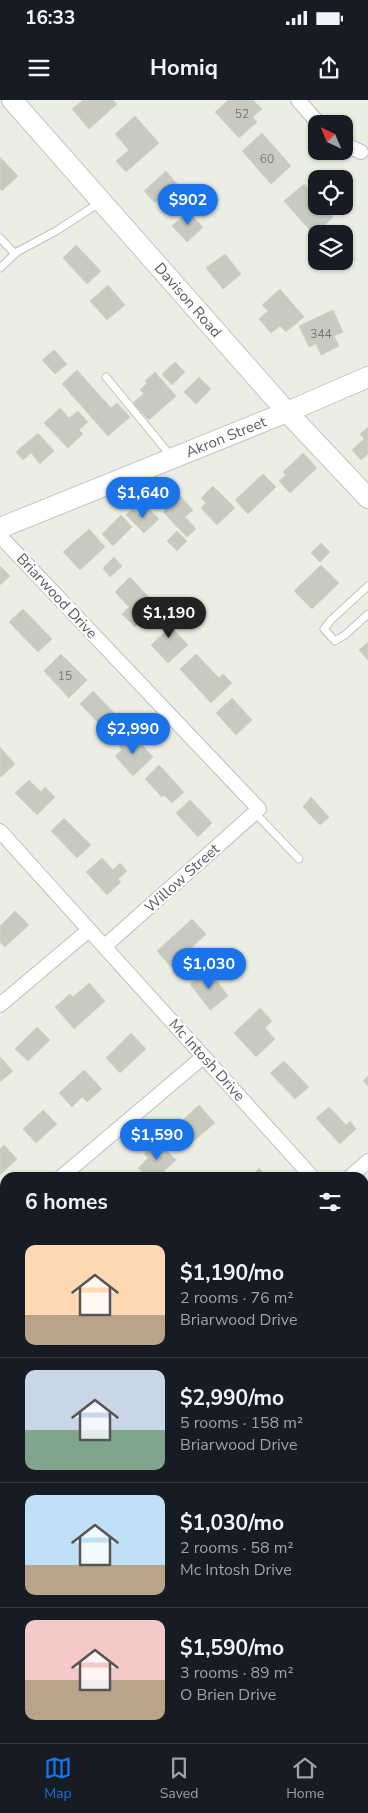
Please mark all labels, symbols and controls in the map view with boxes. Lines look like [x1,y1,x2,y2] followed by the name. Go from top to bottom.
[25,5,75,31] text: 16:33
[150,53,218,83] text: Homiq
[25,54,53,82] icon: menu
[315,54,343,82] icon: share
[235,106,249,122] house number: 52
[308,115,352,160] north arrow
[308,115,353,270] map controls
[260,151,274,167] house number: 60
[308,170,353,215] button: locate
[158,184,218,226] pin: $902
[169,189,207,211] text: $902
[308,225,353,270] button: layers
[150,258,226,342] street label: Davison Road
[310,326,332,342] house number: 344
[183,411,270,462] street label: Akron Street
[102,476,184,519] pin: $1,640
[117,482,169,504] text: $1,640
[12,549,102,643] street label: Briarwood Drive
[128,596,210,639] pin: $1,190
[143,602,195,624] text: $1,190
[58,668,72,684] house number: 15
[92,712,174,755] pin: $2,990
[107,718,159,740] text: $2,990
[140,838,224,917] street label: Willow Street
[168,948,250,990] pin: $1,030
[183,953,235,975] text: $1,030
[165,1014,249,1106] street label: Mc Intosh Drive
[116,1118,198,1161] pin: $1,590
[131,1124,183,1146] text: $1,590
[25,1188,108,1216] text: 6 homes
[316,1188,344,1216] icon: filters
[180,1259,284,1287] text: $1,190/mo
[65,1265,125,1325] icon: home
[180,1287,293,1309] text: 2 rooms · 76 m²
[180,1309,297,1331] text: Briarwood Drive
[180,1384,284,1412] text: $2,990/mo
[65,1390,125,1450] icon: home
[180,1412,303,1434] text: 5 rooms · 158 m²
[180,1434,297,1456] text: Briarwood Drive
[180,1509,284,1537] text: $1,030/mo
[65,1515,125,1575] icon: home
[180,1537,293,1559] text: 2 rooms · 58 m²
[180,1559,292,1581] text: Mc Intosh Drive
[180,1634,284,1662] text: $1,590/mo
[65,1640,125,1700] icon: home
[180,1662,293,1684] text: 3 rooms · 89 m²
[180,1684,276,1706] text: O Brien Drive
[44,1754,72,1803] tab: Map
[160,1754,198,1803] tab: Saved
[286,1754,324,1803] tab: Home

